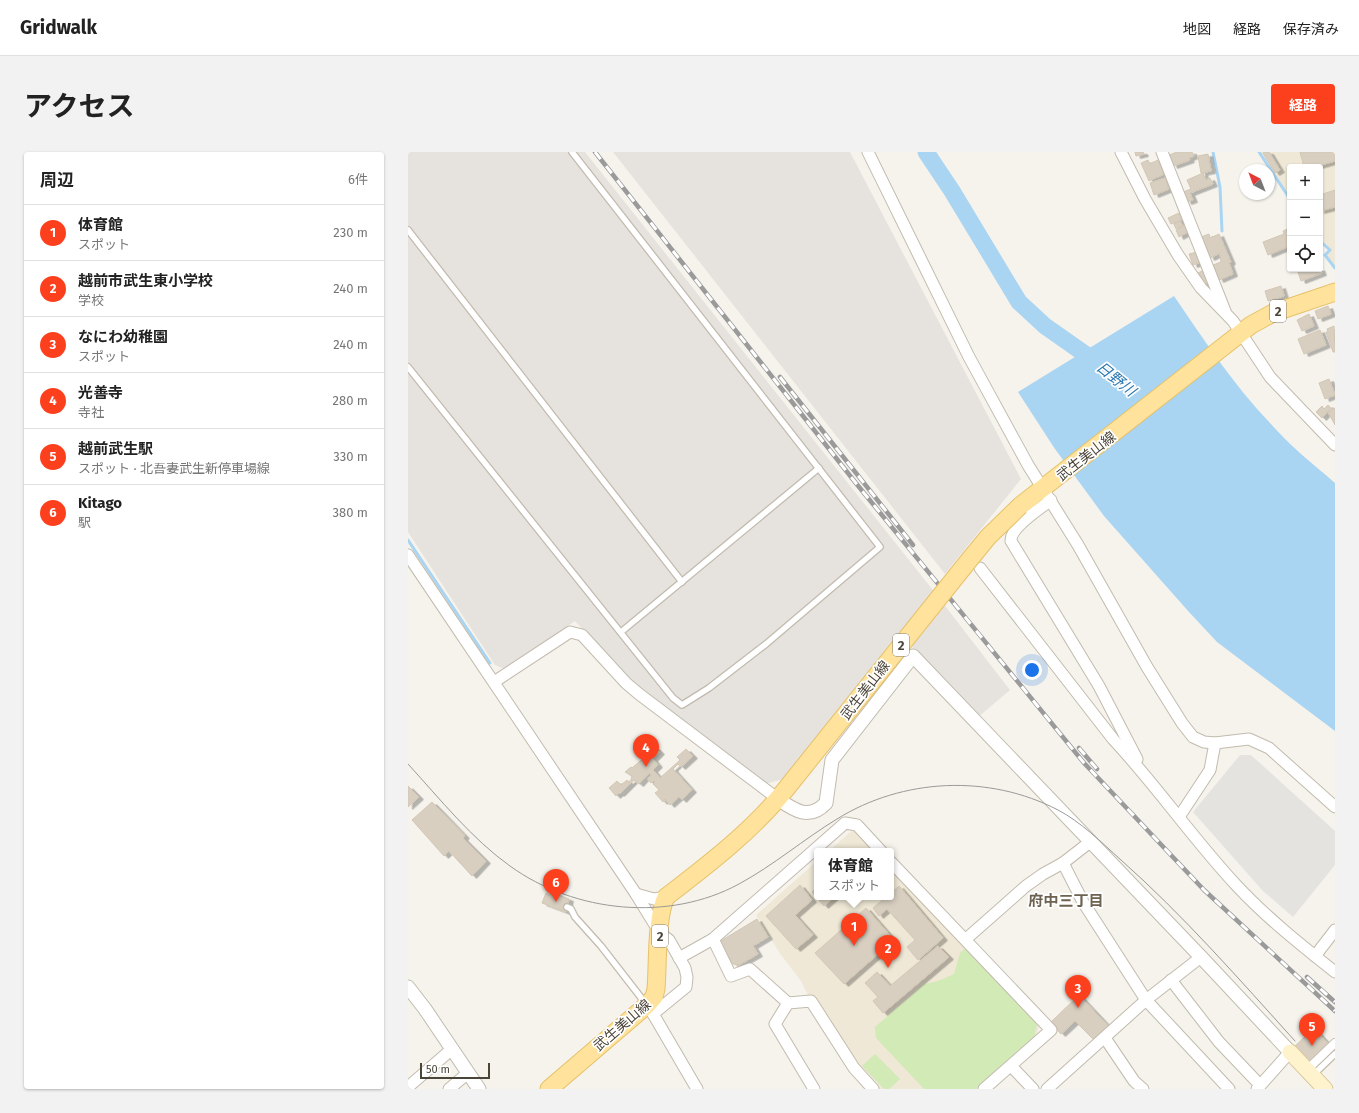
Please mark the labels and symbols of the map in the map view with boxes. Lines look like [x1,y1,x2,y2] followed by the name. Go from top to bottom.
[1239,164,1275,200] north arrow
[1270,300,1286,322] road number: 2
[1093,358,1141,401] water label: 日野川
[1053,428,1119,485] street label: 武生美山線
[893,634,909,656] road number: 2
[837,657,894,723] street label: 武生美山線
[1022,660,1042,680] your location
[633,734,659,767] pin: 4
[543,869,569,902] pin: 6
[1028,892,1104,910] district label: 府中三丁目
[841,913,867,946] pin: 1
[652,925,668,947] road number: 2
[875,935,901,968] pin: 2
[1065,975,1091,1008] pin: 3
[590,996,654,1055] street label: 武生美山線
[1299,1013,1325,1046] pin: 5
[420,1061,490,1080] scale bar

